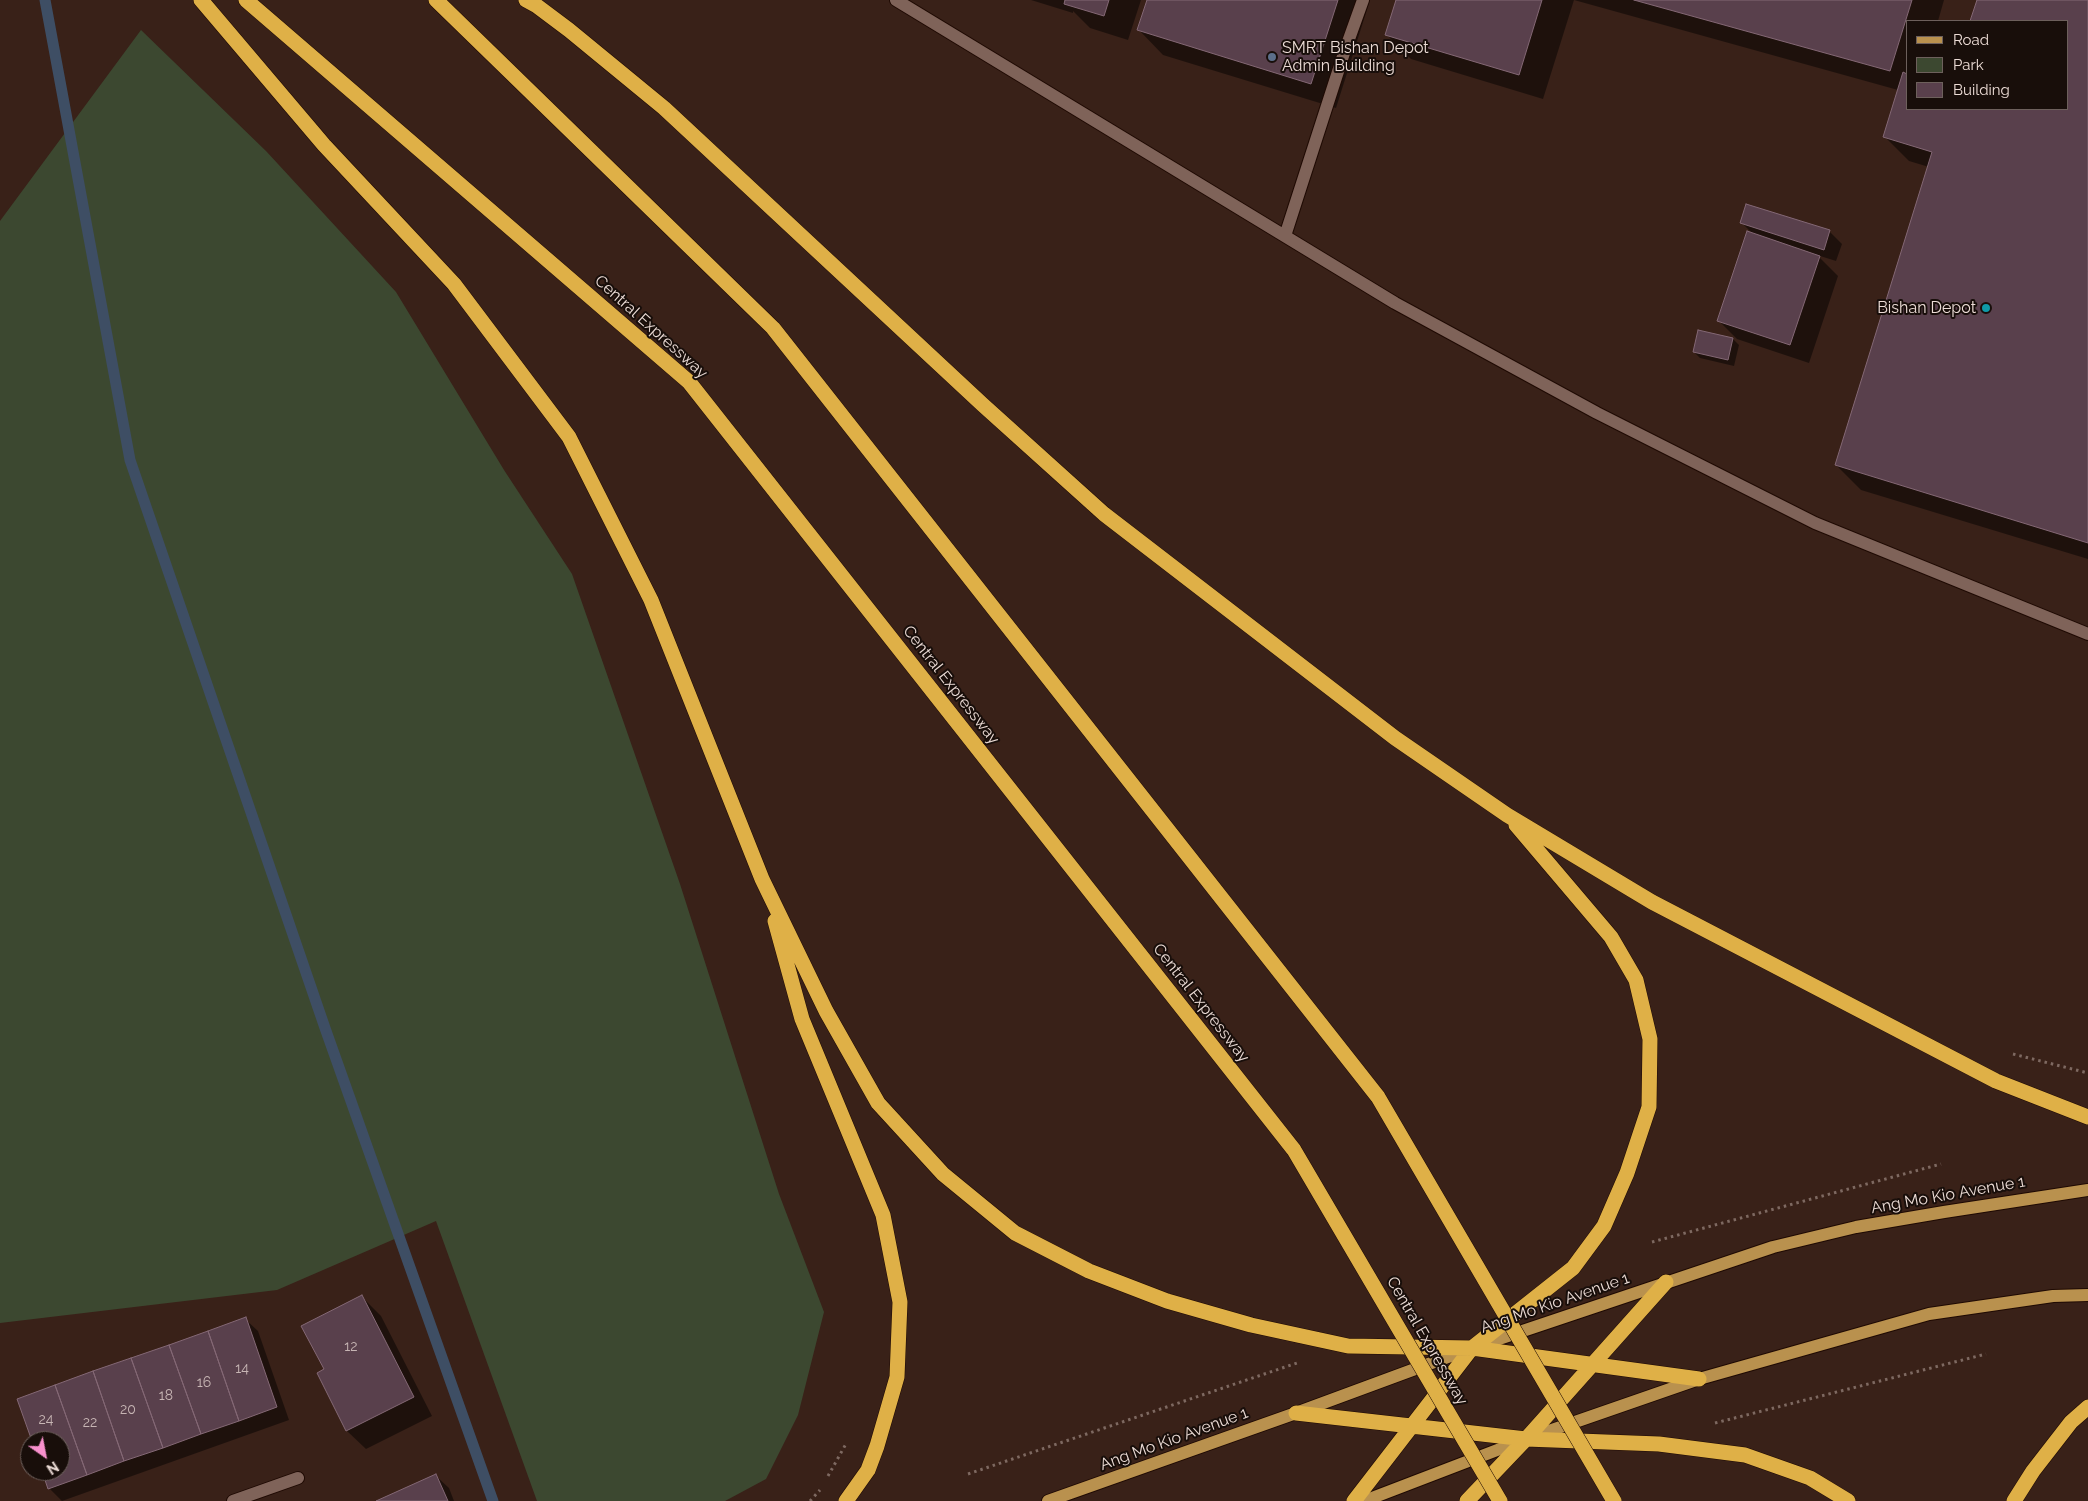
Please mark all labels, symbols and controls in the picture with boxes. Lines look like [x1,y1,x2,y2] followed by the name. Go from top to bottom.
[1906,20,2068,110] legend
[1953,31,1989,49] text: Road
[1282,38,1429,76] place label: SMRT Bishan Depot Admin Building
[1266,51,1278,63] marker: SMRT Bishan Depot Admin Building
[1953,56,1984,74] text: Park
[1953,81,2010,99] text: Building
[591,271,711,383] street label: Central Expressway
[1877,298,1976,318] place label: Bishan Depot
[1980,302,1992,314] marker: Bishan Depot
[899,622,1003,748] street label: Central Expressway
[1149,940,1253,1066] street label: Central Expressway
[1869,1172,2027,1218] street label: Ang Mo Kio Avenue 1
[1478,1269,1632,1337] street label: Ang Mo Kio Avenue 1
[1382,1273,1472,1409] street label: Central Expressway
[344,1339,358,1355] house number: 12
[235,1361,249,1377] house number: 14
[197,1375,211,1391] house number: 16
[159,1388,173,1404] house number: 18
[120,1402,136,1418] house number: 20
[1097,1403,1251,1475] street label: Ang Mo Kio Avenue 1
[39,1412,53,1428] house number: 24
[83,1415,97,1431] house number: 22
[20,1431,70,1481] north arrow
[44,1458,61,1477] text: N

